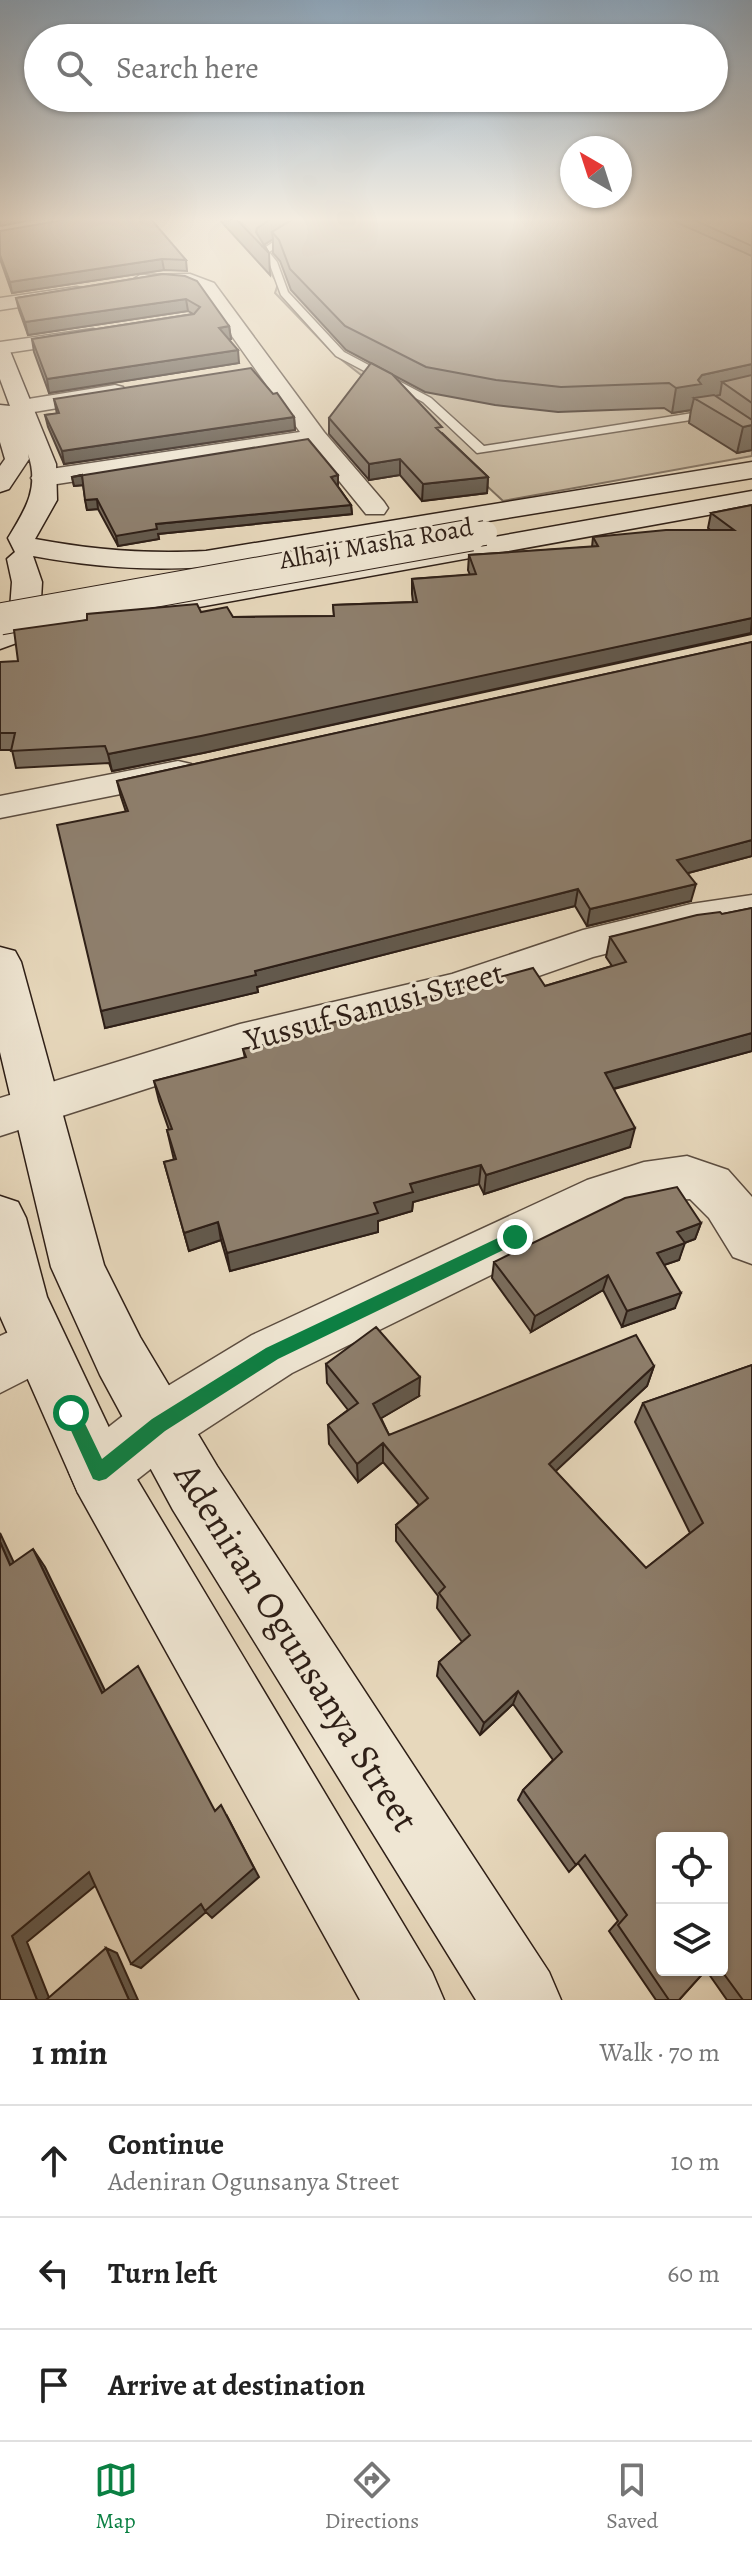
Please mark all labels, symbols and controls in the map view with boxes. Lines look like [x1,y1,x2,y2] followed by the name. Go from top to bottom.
[24,24,728,112] search box
[52,46,96,90] icon: search
[116,48,259,88] text: Search here
[560,136,632,208] north arrow
[276,509,475,578] street label: Alhaji Masha Road
[239,950,508,1062] street label: Yussuf Sanusi Street
[497,1219,533,1255] route end
[53,1395,89,1431] route start
[162,1452,432,1841] street label: Adeniran Ogunsanya Street
[656,1832,728,1976] map controls
[656,1832,728,1904] button: locate
[656,1904,728,1976] button: layers
[32,2029,108,2076] text: 1 min
[599,2035,720,2070] text: Walk · 70 m
[108,2124,224,2164] text: Continue
[32,2139,76,2183] icon: ahead
[670,2144,720,2179] text: 10 m
[108,2164,399,2199] text: Adeniran Ogunsanya Street
[32,2251,76,2295] icon: left
[108,2253,217,2293] text: Turn left
[667,2256,720,2291] text: 60 m
[32,2363,76,2407] icon: arrive
[108,2365,365,2405] text: Arrive at destination
[94,2458,138,2536] tab: Map
[325,2458,419,2536] tab: Directions
[606,2458,658,2536] tab: Saved

